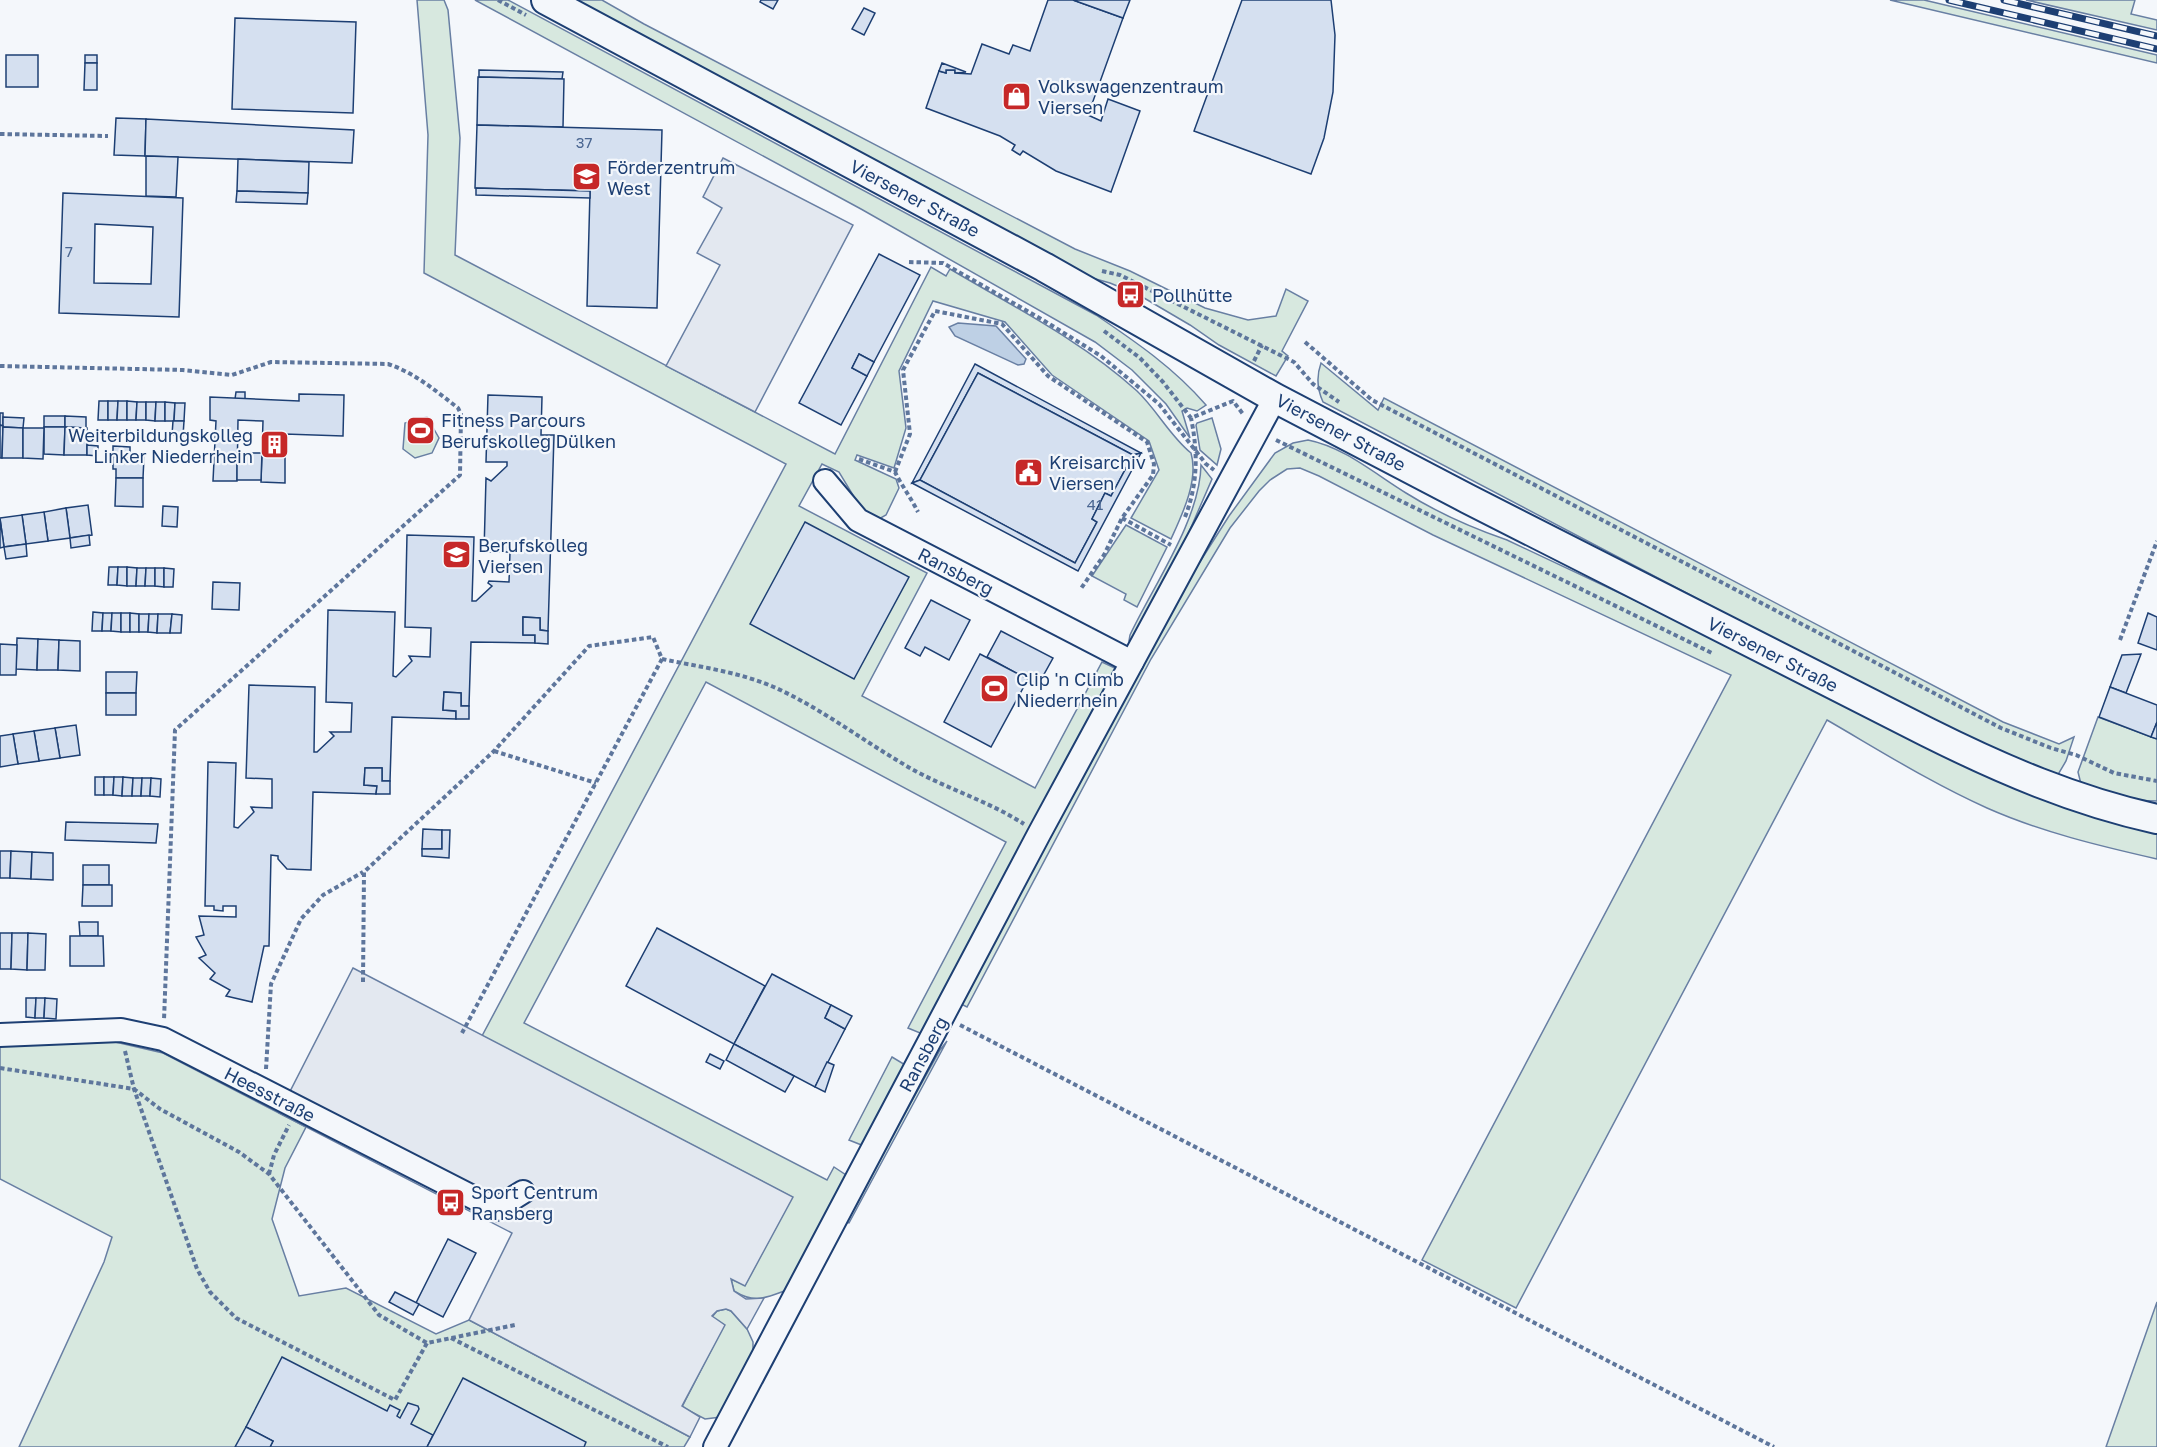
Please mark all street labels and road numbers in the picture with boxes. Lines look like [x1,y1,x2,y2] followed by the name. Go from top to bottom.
[846,155,984,241] street label: Viersener Straße
[1272,389,1410,475] street label: Viersener Straße
[914,543,998,599] street label: Ransberg
[1704,612,1842,696] street label: Viersener Straße
[894,1013,952,1095] street label: Ransberg
[221,1062,319,1126] street label: Heesstraße

